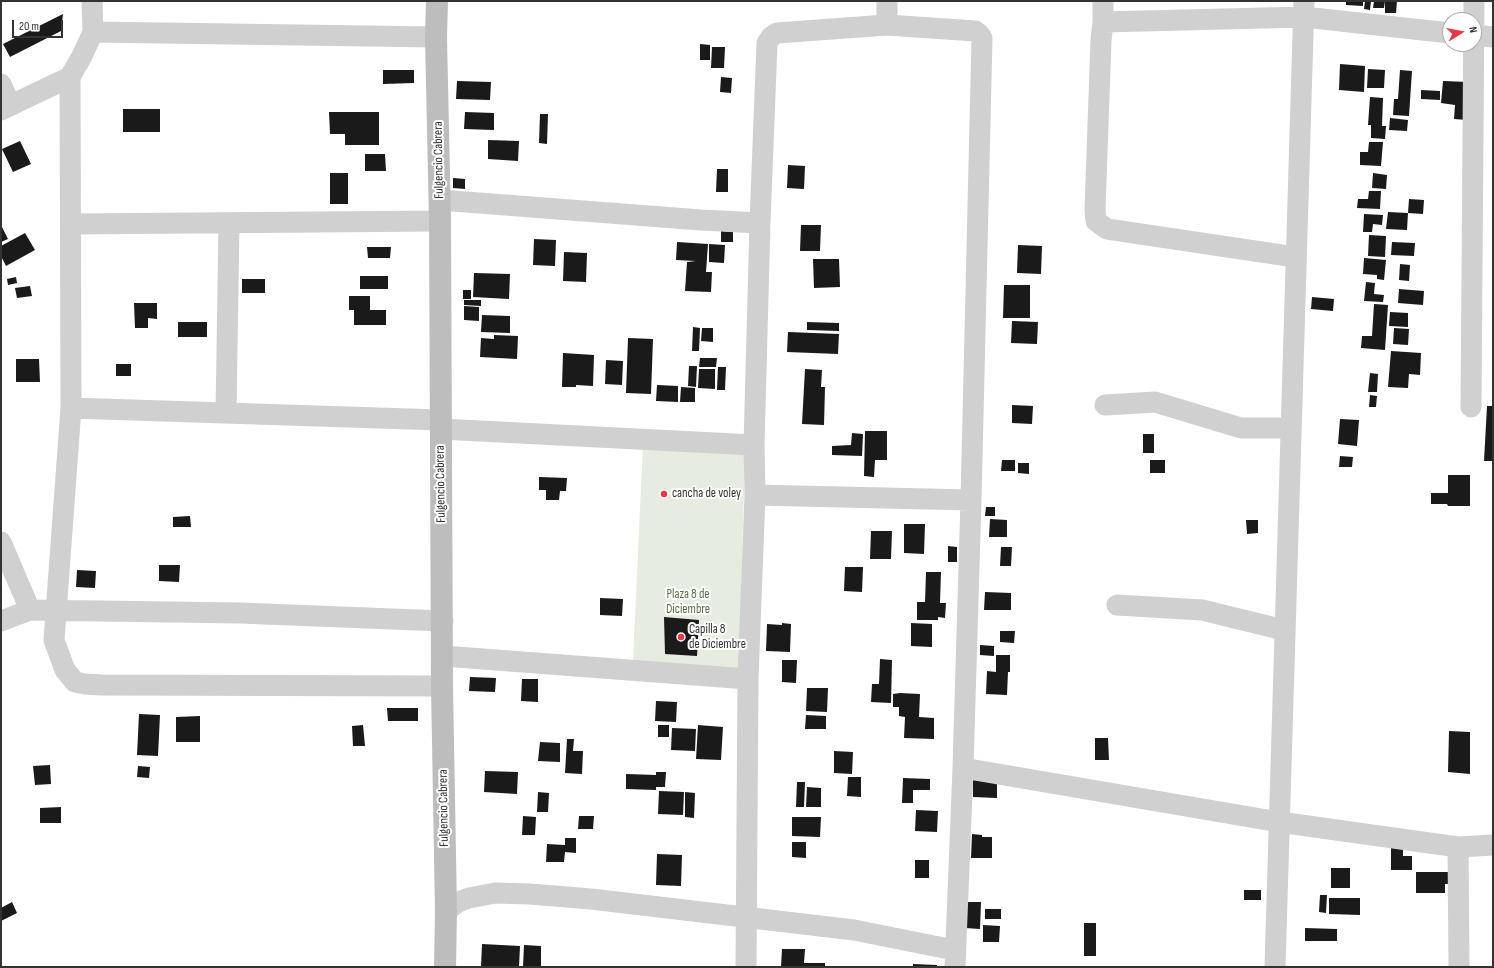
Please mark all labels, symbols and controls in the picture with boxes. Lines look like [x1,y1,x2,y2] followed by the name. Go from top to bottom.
[14,12,65,38] scale bar
[1442,12,1482,52] north arrow
[19,19,39,34] text: 20 m
[1466,26,1480,34] text: N
[431,121,447,199] street label: Fulgencio Cabrera
[433,445,449,523] street label: Fulgencio Cabrera
[672,486,741,502] place label: cancha de voley
[659,489,669,499] marker: cancha de voley
[666,587,710,618] park label: Plaza 8 de Diciembre
[689,622,746,653] place label: Capilla 8 de Diciembre
[676,632,686,642] marker: Capilla 8 de Diciembre
[436,769,452,847] street label: Fulgencio Cabrera

